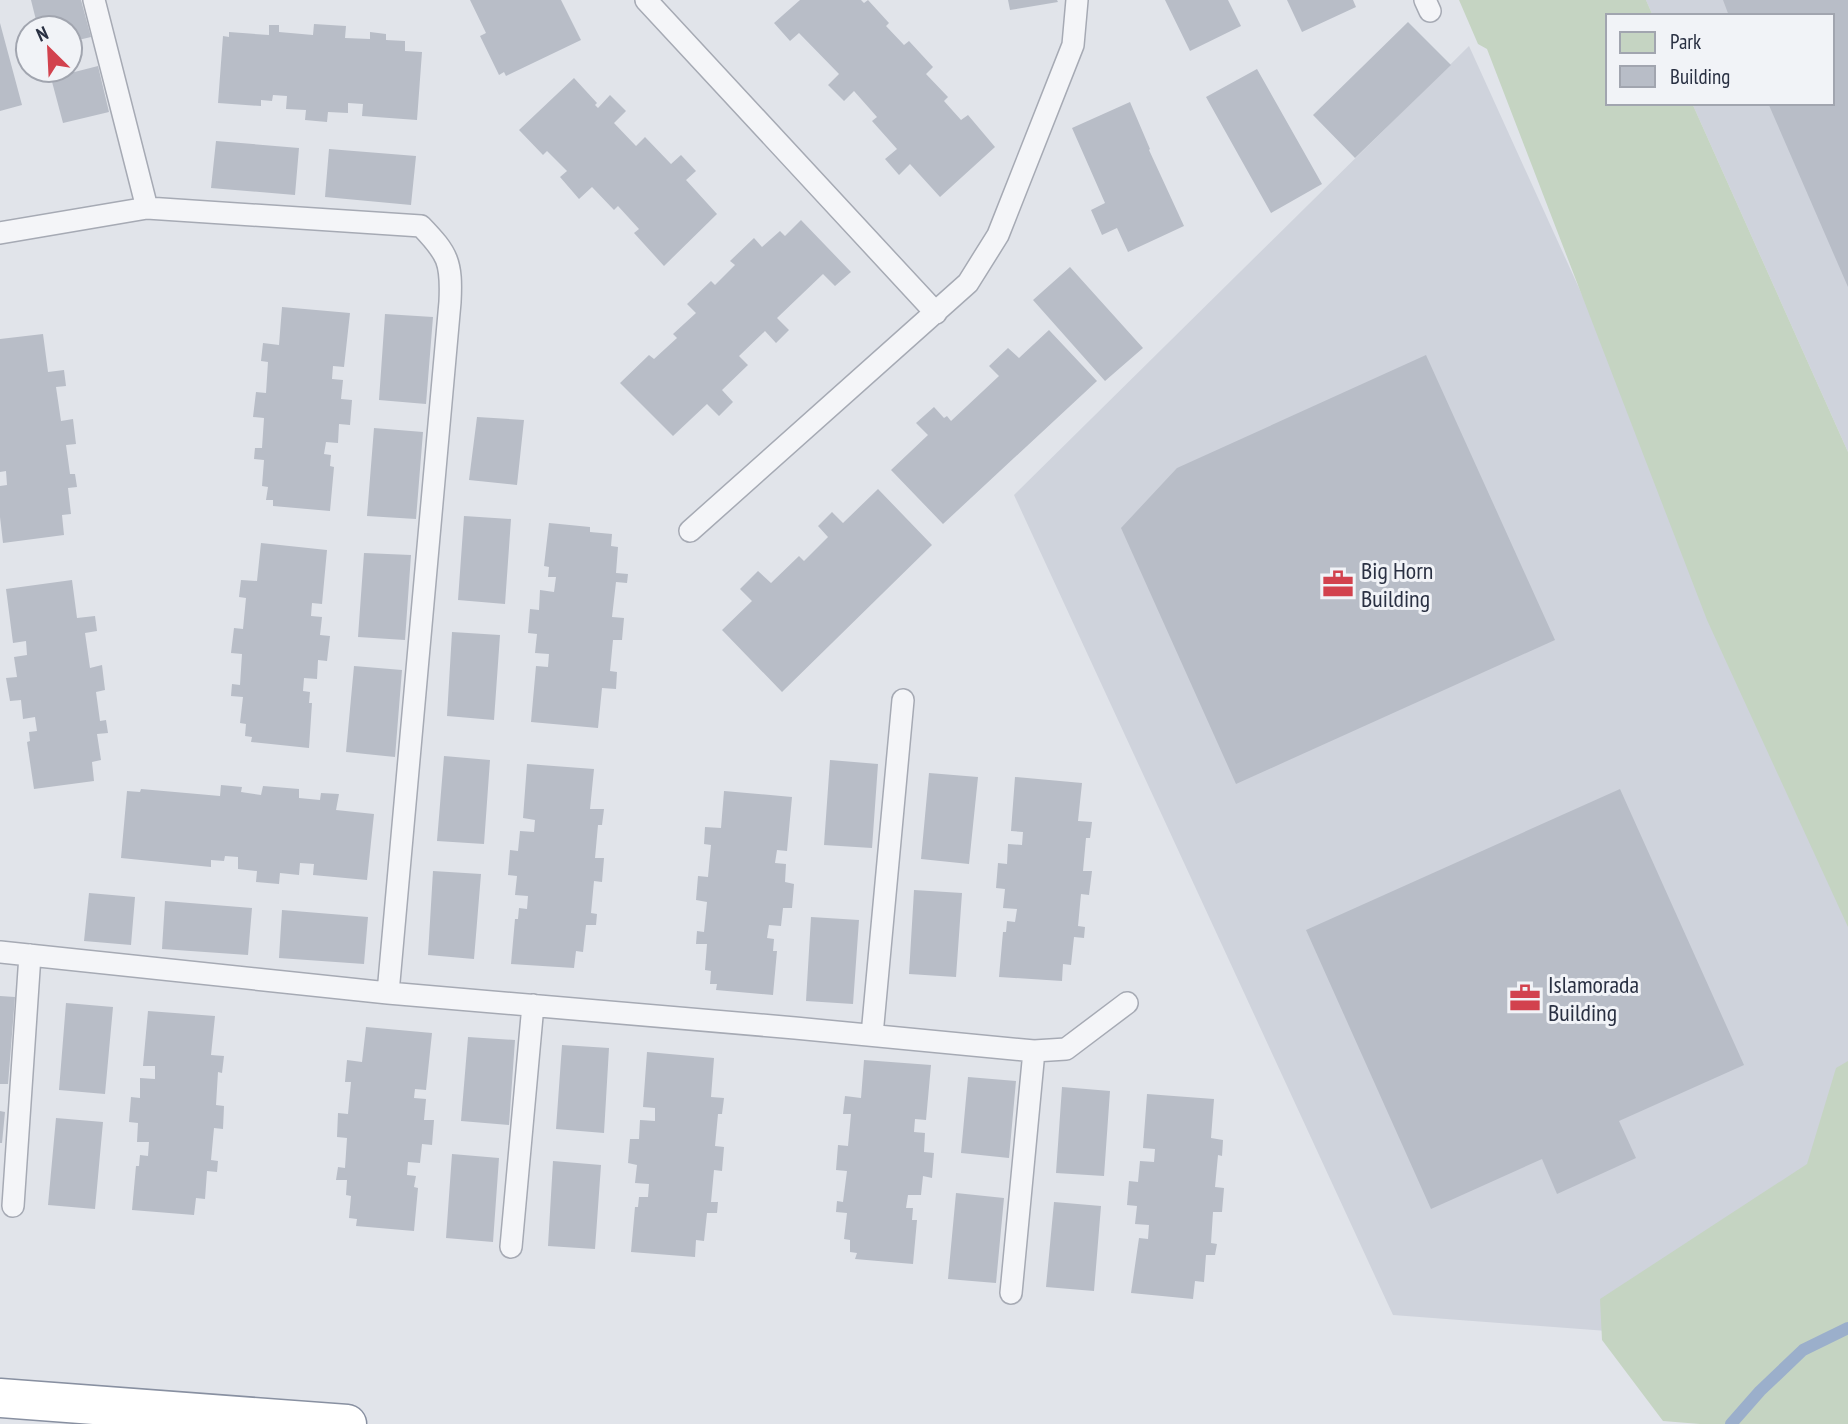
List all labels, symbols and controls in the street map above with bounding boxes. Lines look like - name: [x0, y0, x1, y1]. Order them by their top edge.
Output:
- north arrow: [14, 14, 84, 84]
- legend: [1606, 14, 1834, 105]
- text: N: [33, 20, 52, 47]
- text: Park: [1670, 28, 1701, 55]
- text: Building: [1670, 63, 1730, 90]
- place label: Big Horn Building: [1361, 555, 1433, 614]
- office icon: Big Horn Building: [1321, 567, 1355, 601]
- place label: Islamorada Building: [1548, 969, 1639, 1028]
- office icon: Islamorada Building: [1508, 981, 1542, 1015]

